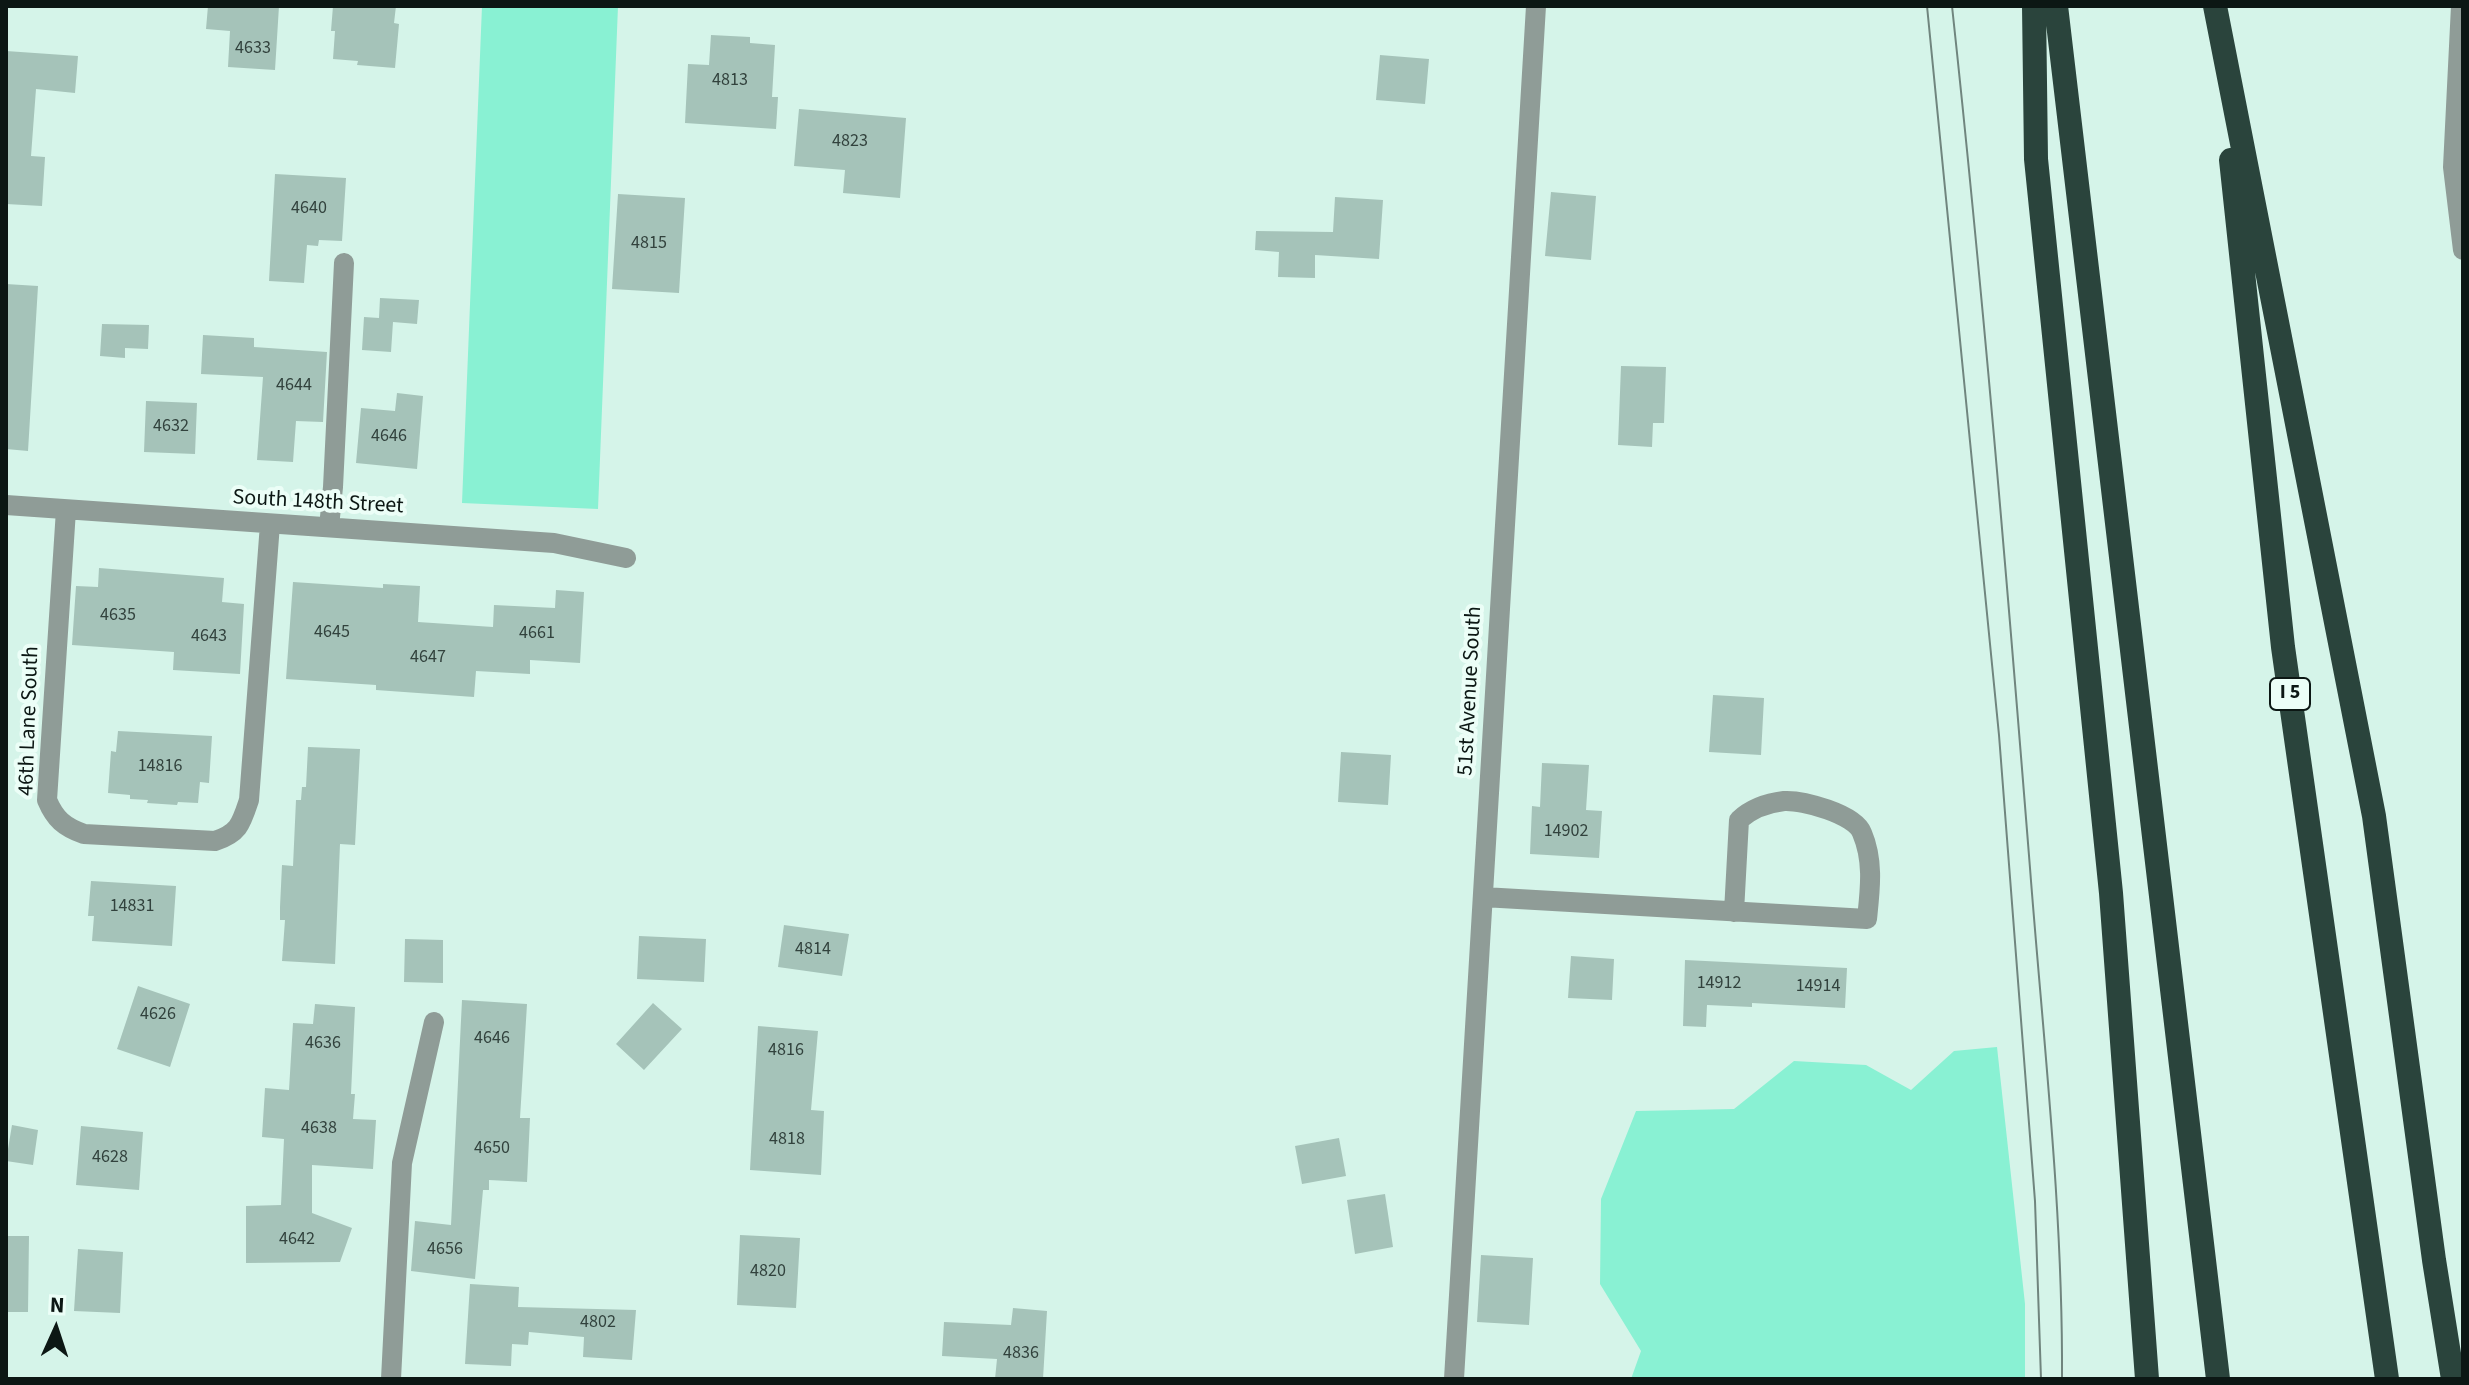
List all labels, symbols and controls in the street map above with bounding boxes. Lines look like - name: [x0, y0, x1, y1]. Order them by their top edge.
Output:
- house number: 4633: [235, 38, 271, 60]
- house number: 4813: [712, 70, 748, 92]
- house number: 4823: [832, 131, 868, 153]
- house number: 4640: [291, 198, 327, 220]
- house number: 4815: [631, 233, 667, 255]
- house number: 4644: [276, 375, 312, 397]
- house number: 4632: [153, 416, 189, 438]
- house number: 4646: [371, 426, 407, 448]
- street label: South 148th Street: [232, 485, 404, 521]
- house number: 4635: [100, 605, 136, 627]
- street label: 51st Avenue South: [1453, 606, 1489, 776]
- house number: 4645: [314, 622, 350, 644]
- house number: 4661: [519, 623, 555, 645]
- house number: 4643: [191, 626, 227, 648]
- street label: 46th Lane South: [14, 646, 46, 796]
- house number: 4647: [410, 647, 446, 669]
- road number: I 5: [2270, 678, 2310, 710]
- house number: 14816: [138, 756, 182, 778]
- house number: 14902: [1544, 821, 1588, 843]
- house number: 14831: [110, 896, 154, 918]
- house number: 4814: [795, 939, 831, 961]
- house number: 14912: [1697, 973, 1741, 995]
- house number: 14914: [1796, 976, 1840, 998]
- house number: 4626: [140, 1004, 176, 1026]
- house number: 4646: [474, 1028, 510, 1050]
- house number: 4636: [305, 1033, 341, 1055]
- house number: 4816: [768, 1040, 804, 1062]
- house number: 4638: [301, 1118, 337, 1140]
- house number: 4818: [769, 1129, 805, 1151]
- house number: 4650: [474, 1138, 510, 1160]
- house number: 4628: [92, 1147, 128, 1169]
- house number: 4642: [279, 1229, 315, 1251]
- house number: 4656: [427, 1239, 463, 1261]
- house number: 4820: [750, 1261, 786, 1283]
- north arrow: [16, 1289, 96, 1369]
- text: N: [49, 1289, 65, 1321]
- house number: 4802: [580, 1312, 616, 1334]
- house number: 4836: [1003, 1343, 1039, 1365]

